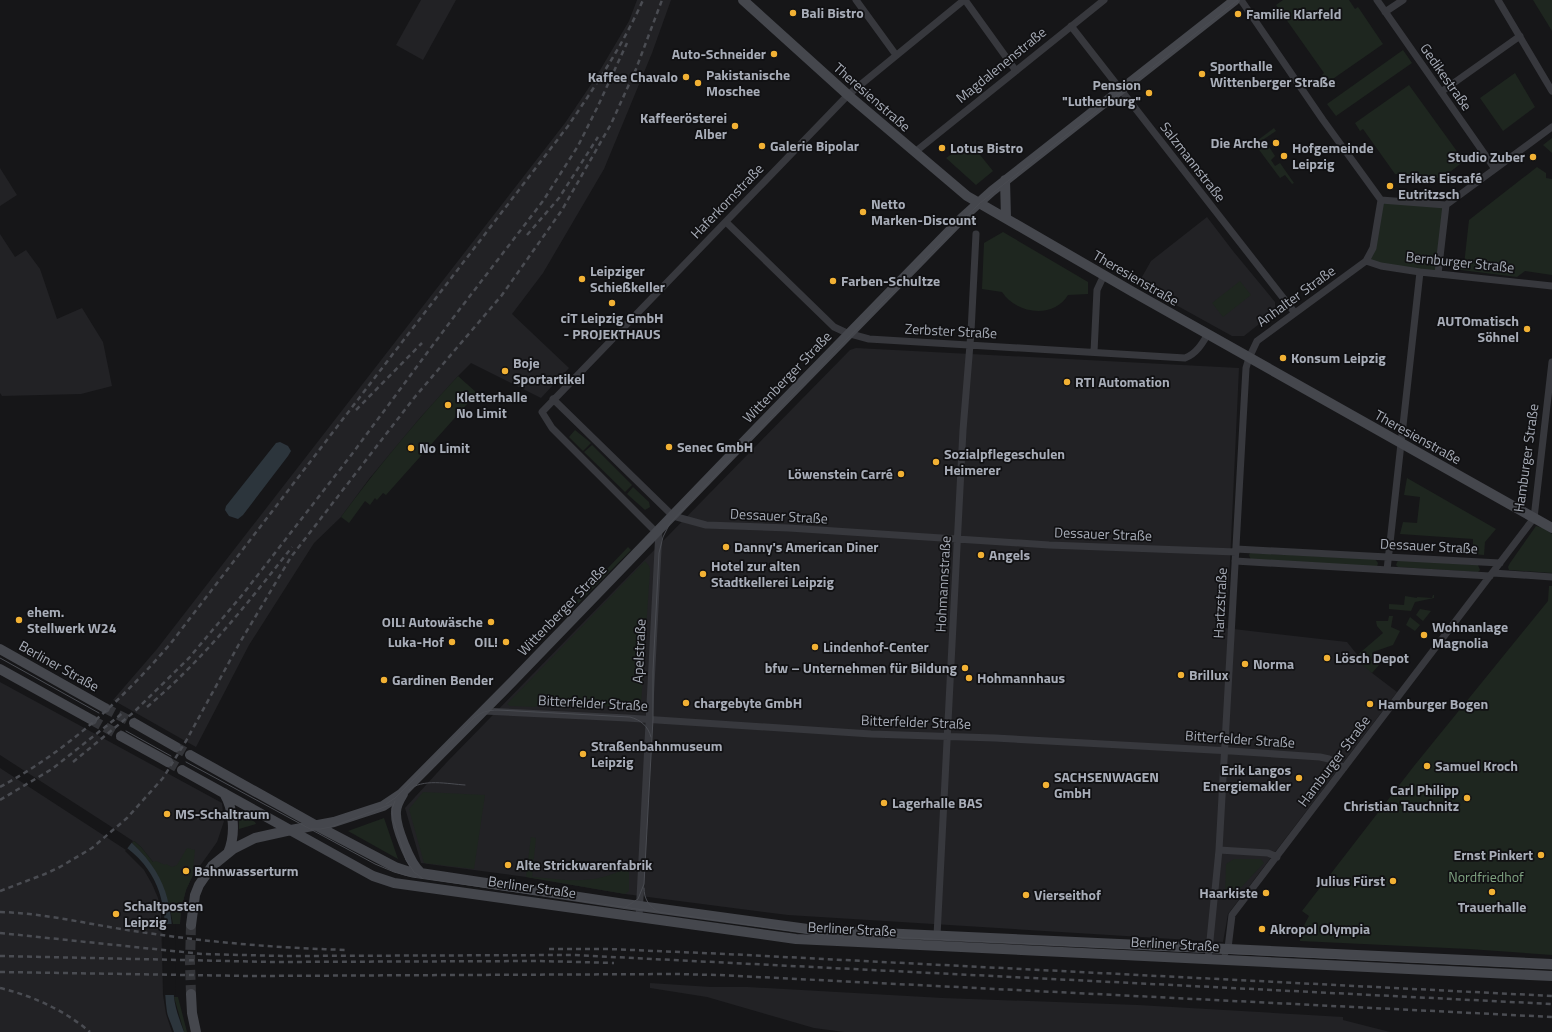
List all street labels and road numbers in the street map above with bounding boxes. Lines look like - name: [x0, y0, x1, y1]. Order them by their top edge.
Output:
- street label: Magdalenenstraße: [951, 21, 1051, 108]
- street label: Gedikestraße: [1415, 39, 1477, 115]
- street label: Theresienstraße: [829, 57, 916, 136]
- street label: Salzmannstraße: [1155, 117, 1231, 206]
- street label: Haferkornstraße: [685, 158, 768, 243]
- street label: Theresienstraße: [1089, 244, 1183, 311]
- street label: Bernburger Straße: [1405, 245, 1515, 278]
- street label: Anhalter Straße: [1252, 260, 1339, 331]
- street label: Zerbster Straße: [904, 318, 998, 343]
- street label: Wittenberger Straße: [737, 326, 836, 427]
- street label: Hamburger Straße: [1508, 402, 1544, 513]
- street label: Theresienstraße: [1371, 404, 1465, 469]
- street label: Dessauer Straße: [730, 502, 828, 529]
- street label: Dessauer Straße: [1054, 521, 1152, 546]
- street label: Dessauer Straße: [1380, 532, 1478, 559]
- street label: Hohmannstraße: [929, 535, 956, 633]
- street label: Wittenberger Straße: [512, 559, 611, 660]
- street label: Hartzstraße: [1207, 567, 1232, 639]
- street label: Apelstraße: [626, 618, 651, 684]
- street label: Berliner Straße: [15, 635, 103, 696]
- street label: Bitterfelder Straße: [538, 689, 648, 716]
- street label: Bitterfelder Straße: [861, 709, 971, 734]
- street label: Hamburger Straße: [1292, 711, 1375, 811]
- street label: Bitterfelder Straße: [1184, 724, 1296, 753]
- street label: Berliner Straße: [487, 870, 577, 903]
- street label: Berliner Straße: [807, 916, 897, 941]
- street label: Berliner Straße: [1130, 931, 1220, 956]

